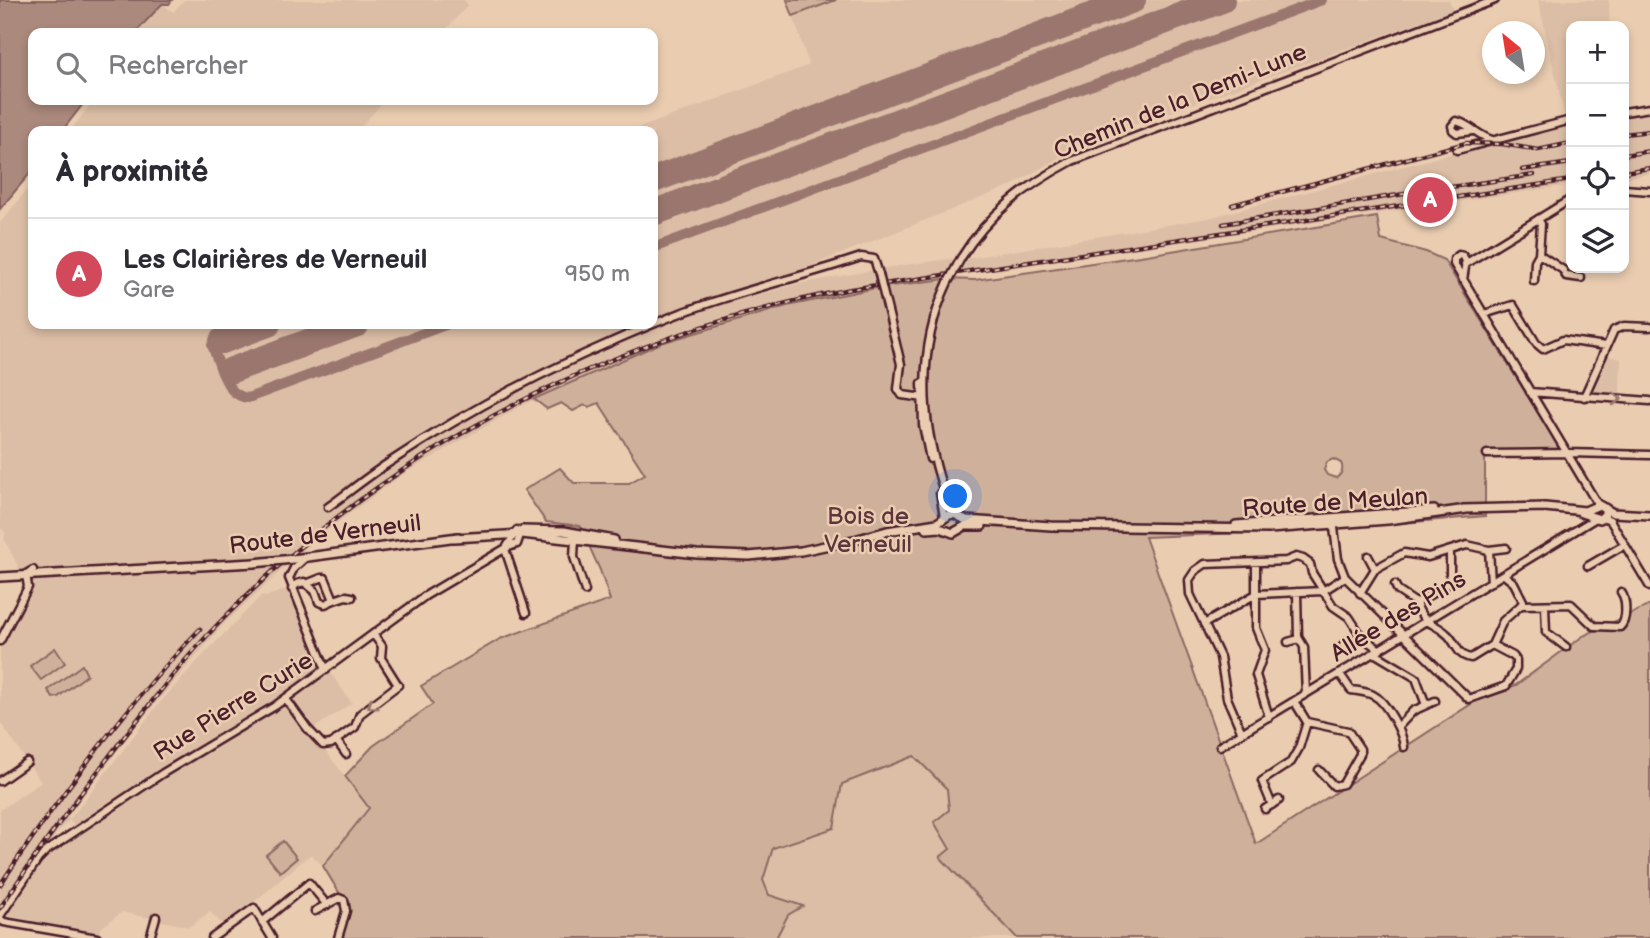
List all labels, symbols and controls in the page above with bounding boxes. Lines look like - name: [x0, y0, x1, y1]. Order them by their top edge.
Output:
- north arrow: [1482, 21, 1545, 84]
- map controls: [1566, 21, 1629, 273]
- button: +: [1566, 21, 1629, 84]
- search box: [28, 28, 658, 105]
- street label: Chemin de la Demi-Lune: [1049, 37, 1311, 166]
- icon: search: [52, 48, 90, 86]
- text: Rechercher: [108, 51, 247, 82]
- button: −: [1566, 84, 1629, 147]
- button: locate: [1566, 147, 1629, 210]
- text: À proximité: [56, 154, 208, 190]
- pin: A: [1407, 174, 1453, 226]
- button: layers: [1566, 210, 1629, 273]
- text: Les Clairières de Verneuil: [123, 245, 427, 276]
- text: A: [72, 260, 86, 288]
- text: 950 m: [565, 260, 630, 288]
- text: Gare: [123, 276, 175, 304]
- one-way arrow: [1612, 391, 1623, 406]
- your location: [938, 479, 972, 513]
- street label: Route de Meulan: [1241, 482, 1429, 523]
- park label: Bois de Verneuil: [824, 502, 912, 559]
- street label: Route de Verneuil: [228, 508, 423, 561]
- street label: Allée des Pins: [1325, 565, 1471, 668]
- street label: Rue Pierre Curie: [148, 646, 318, 767]
- one-way arrow: [367, 697, 380, 709]

